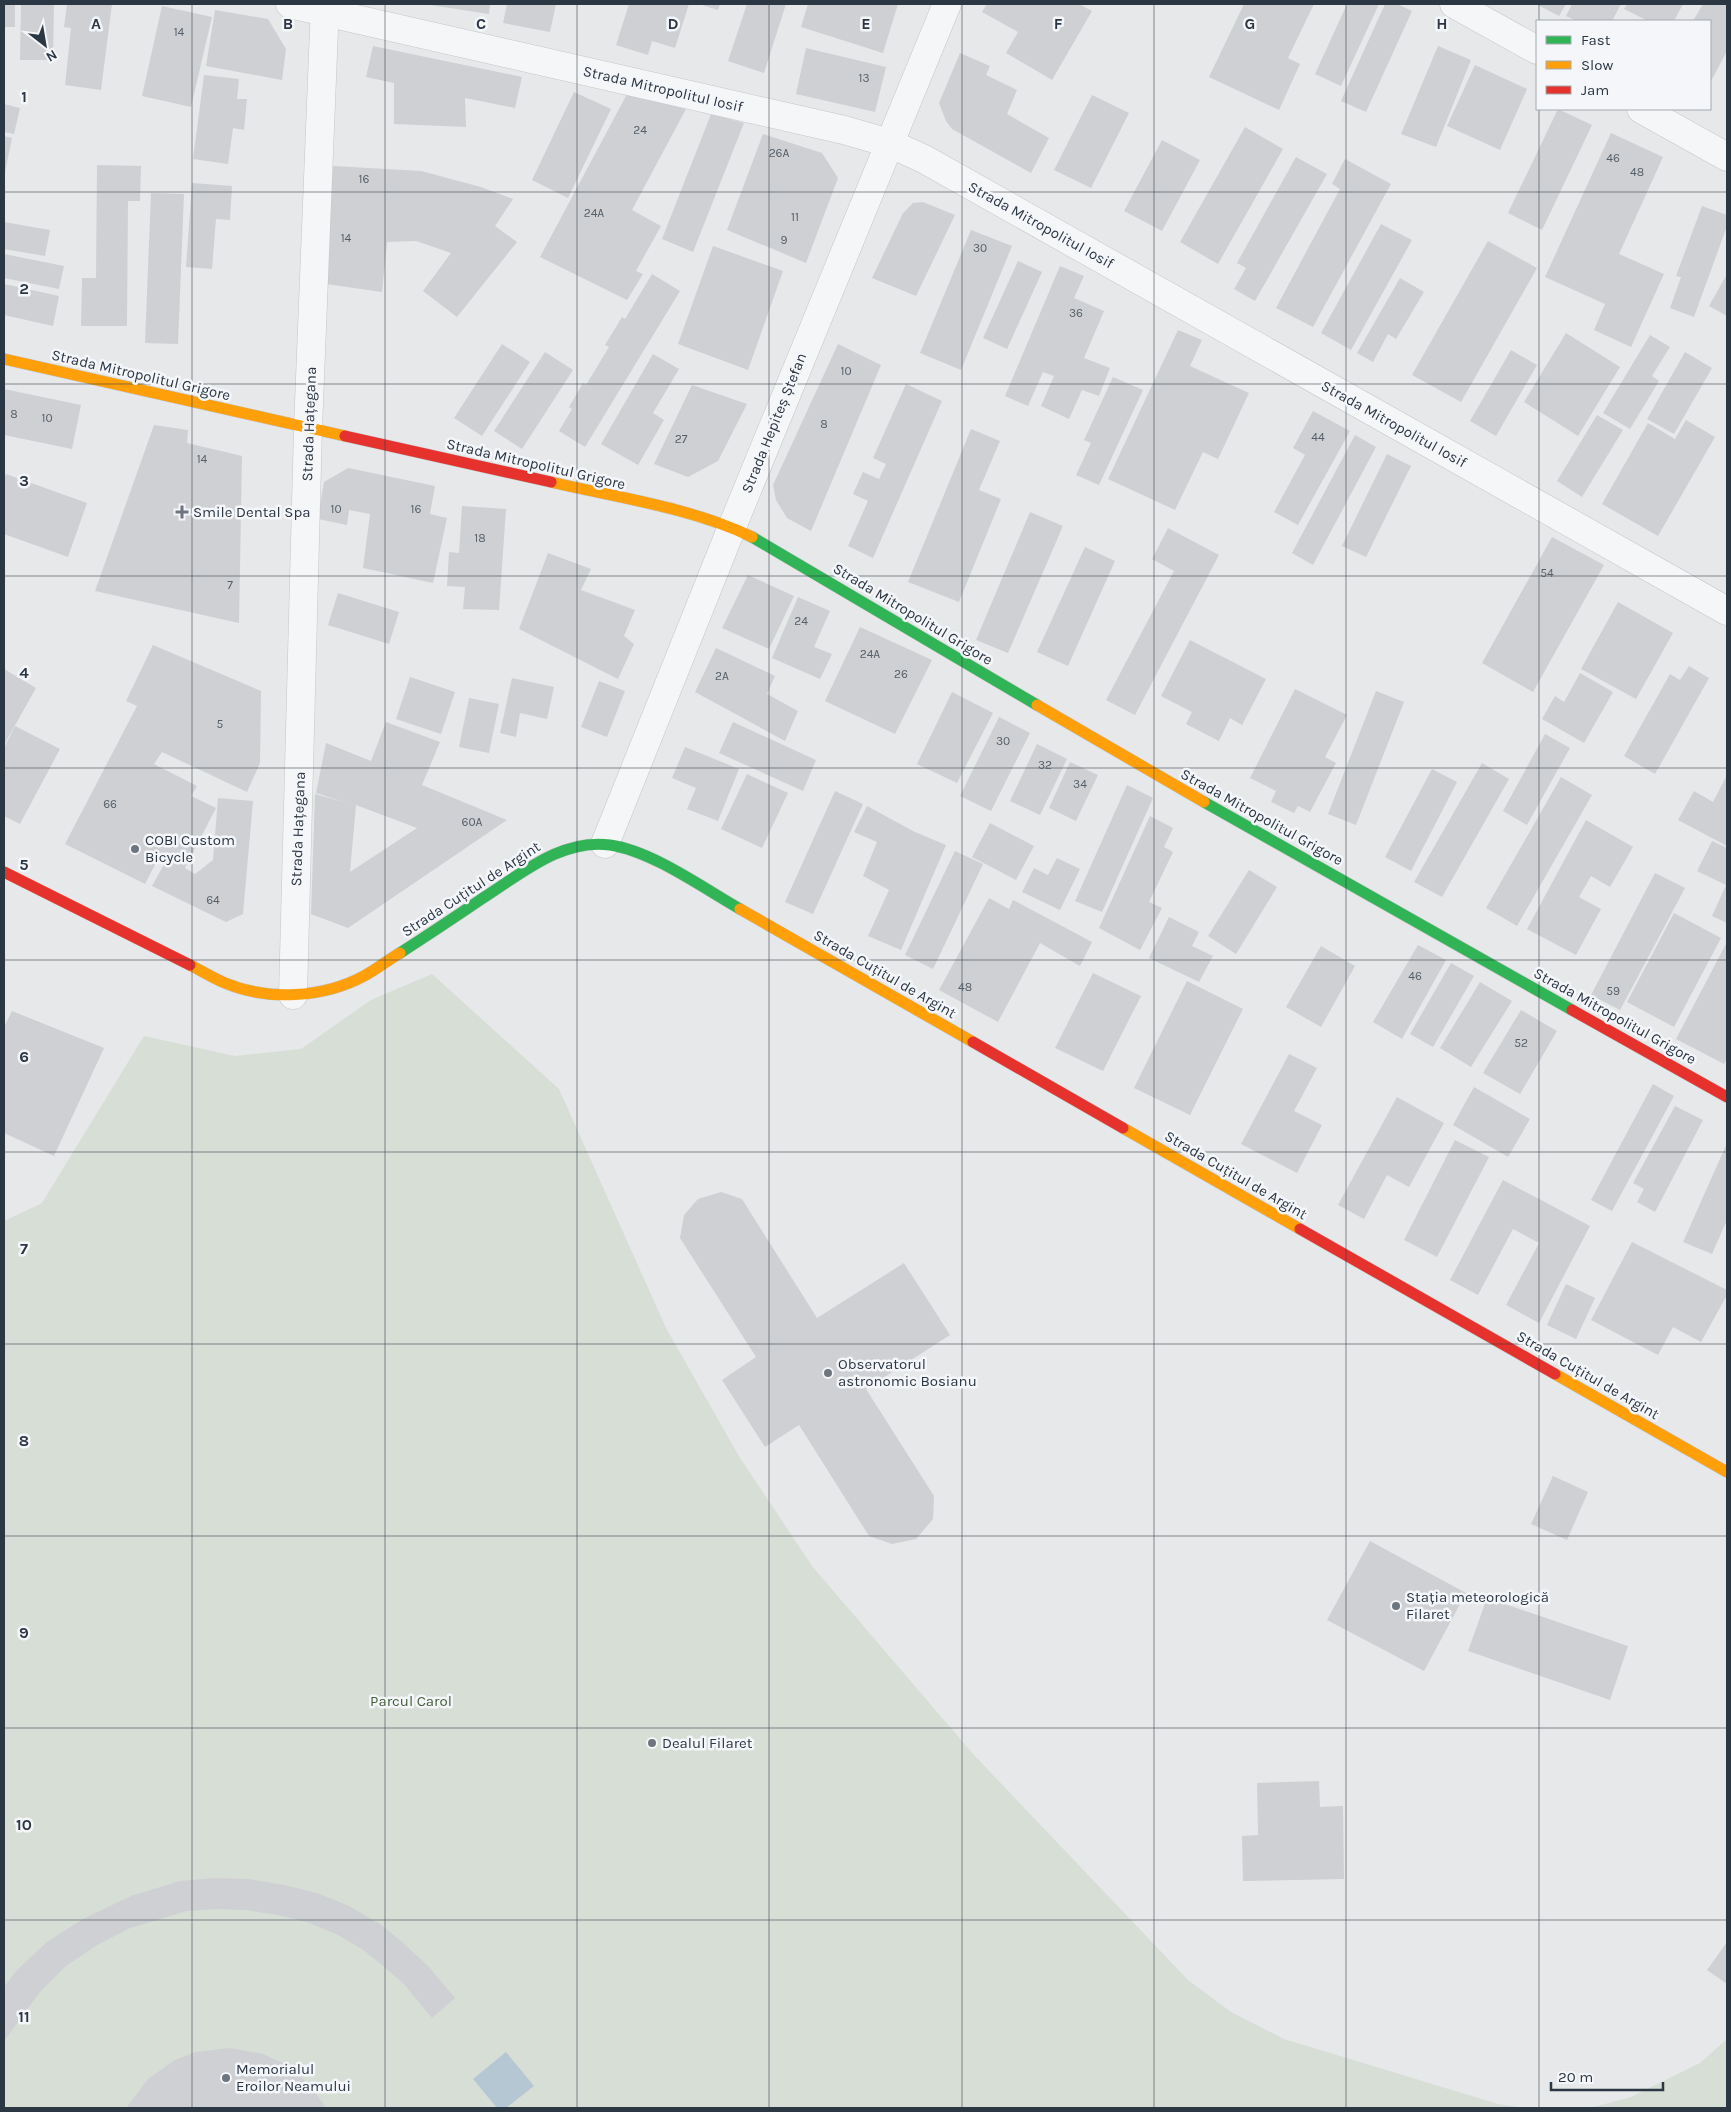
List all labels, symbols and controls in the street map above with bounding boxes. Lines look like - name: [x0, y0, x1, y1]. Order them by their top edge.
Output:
- text: A: [91, 14, 101, 33]
- text: B: [283, 14, 293, 33]
- text: C: [476, 14, 486, 33]
- text: D: [668, 14, 679, 33]
- text: E: [861, 14, 871, 33]
- text: F: [1054, 14, 1063, 33]
- text: G: [1245, 14, 1255, 33]
- text: H: [1436, 14, 1448, 33]
- north arrow: [20, 20, 70, 70]
- legend: [1536, 20, 1711, 110]
- house number: 14: [174, 25, 185, 39]
- text: Fast: [1581, 31, 1611, 49]
- text: N: [43, 46, 60, 66]
- text: Slow: [1581, 56, 1613, 74]
- street label: Strada Mitropolitul Iosif: [581, 62, 746, 116]
- house number: 13: [858, 71, 870, 85]
- text: Jam: [1581, 81, 1609, 99]
- text: 1: [21, 87, 27, 106]
- house number: 24: [633, 123, 647, 137]
- house number: 26A: [769, 146, 789, 160]
- house number: 46: [1606, 151, 1620, 165]
- house number: 48: [1630, 165, 1644, 179]
- house number: 16: [359, 172, 370, 186]
- street label: Strada Mitropolitul Iosif: [965, 177, 1118, 273]
- house number: 24A: [584, 206, 604, 220]
- house number: 11: [791, 210, 799, 224]
- house number: 14: [341, 231, 352, 245]
- house number: 9: [781, 233, 788, 247]
- house number: 30: [973, 241, 987, 255]
- text: 2: [19, 279, 29, 298]
- house number: 36: [1069, 306, 1083, 320]
- street label: Strada Mitropolitul Grigore: [50, 346, 232, 404]
- street label: Strada Hepiteș Ștefan: [738, 350, 810, 496]
- house number: 10: [840, 364, 852, 378]
- street label: Strada Hațegana: [298, 366, 320, 482]
- street label: Strada Mitropolitul Iosif: [1318, 376, 1471, 472]
- house number: 8: [10, 407, 18, 421]
- house number: 10: [41, 411, 53, 425]
- house number: 8: [820, 417, 828, 431]
- house number: 44: [1311, 430, 1325, 444]
- house number: 27: [675, 432, 688, 446]
- street label: Strada Mitropolitul Grigore: [445, 435, 627, 493]
- house number: 14: [197, 452, 208, 466]
- text: 3: [19, 471, 29, 490]
- house number: 10: [330, 502, 342, 516]
- house number: 16: [411, 502, 422, 516]
- place label: Smile Dental Spa: [193, 503, 310, 521]
- marker: Smile Dental Spa: [175, 505, 189, 519]
- house number: 18: [474, 531, 486, 545]
- street label: Strada Mitropolitul Grigore: [830, 559, 996, 669]
- house number: 54: [1540, 566, 1554, 580]
- house number: 7: [227, 578, 233, 592]
- house number: 24: [794, 614, 808, 628]
- house number: 24A: [860, 647, 880, 661]
- text: 4: [19, 663, 29, 682]
- house number: 26: [894, 667, 908, 681]
- house number: 2A: [715, 669, 729, 683]
- house number: 5: [217, 717, 224, 731]
- house number: 30: [996, 734, 1010, 748]
- house number: 32: [1038, 758, 1052, 772]
- street label: Strada Mitropolitul Grigore: [1178, 765, 1346, 869]
- street label: Strada Hațegana: [287, 771, 309, 887]
- house number: 34: [1073, 777, 1087, 791]
- house number: 66: [103, 797, 117, 811]
- house number: 60A: [462, 815, 483, 829]
- place label: COBI Custom Bicycle: [145, 831, 235, 866]
- street label: Strada Cuțitul de Argint: [398, 837, 544, 941]
- marker: COBI Custom Bicycle: [129, 843, 141, 855]
- text: 5: [19, 855, 29, 874]
- house number: 64: [206, 893, 220, 907]
- street label: Strada Cuțitul de Argint: [811, 926, 960, 1022]
- street label: Strada Mitropolitul Grigore: [1531, 964, 1699, 1068]
- house number: 46: [1408, 969, 1422, 983]
- house number: 48: [958, 980, 972, 994]
- house number: 59: [1606, 984, 1620, 998]
- house number: 52: [1514, 1036, 1528, 1050]
- text: 6: [19, 1047, 29, 1066]
- street label: Strada Cuțitul de Argint: [1162, 1127, 1311, 1223]
- text: 7: [20, 1239, 28, 1258]
- street label: Strada Cuțitul de Argint: [1514, 1327, 1663, 1423]
- place label: Observatorul astronomic Bosianu: [838, 1355, 977, 1390]
- marker: Observatorul astronomic Bosianu: [822, 1367, 834, 1379]
- text: 8: [19, 1431, 29, 1450]
- place label: Stația meteorologică Filaret: [1406, 1588, 1549, 1623]
- marker: Stația meteorologică Filaret: [1390, 1600, 1402, 1612]
- text: 9: [19, 1623, 29, 1642]
- park label: Parcul Carol: [370, 1692, 452, 1710]
- place label: Dealul Filaret: [662, 1734, 753, 1752]
- marker: Dealul Filaret: [646, 1737, 658, 1749]
- text: 10: [16, 1815, 32, 1834]
- text: 11: [18, 2007, 30, 2026]
- place label: Memorialul Eroilor Neamului: [236, 2060, 351, 2095]
- scale bar: [1551, 2060, 1664, 2092]
- text: 20 m: [1558, 2068, 1593, 2086]
- marker: Memorialul Eroilor Neamului: [220, 2072, 232, 2084]

